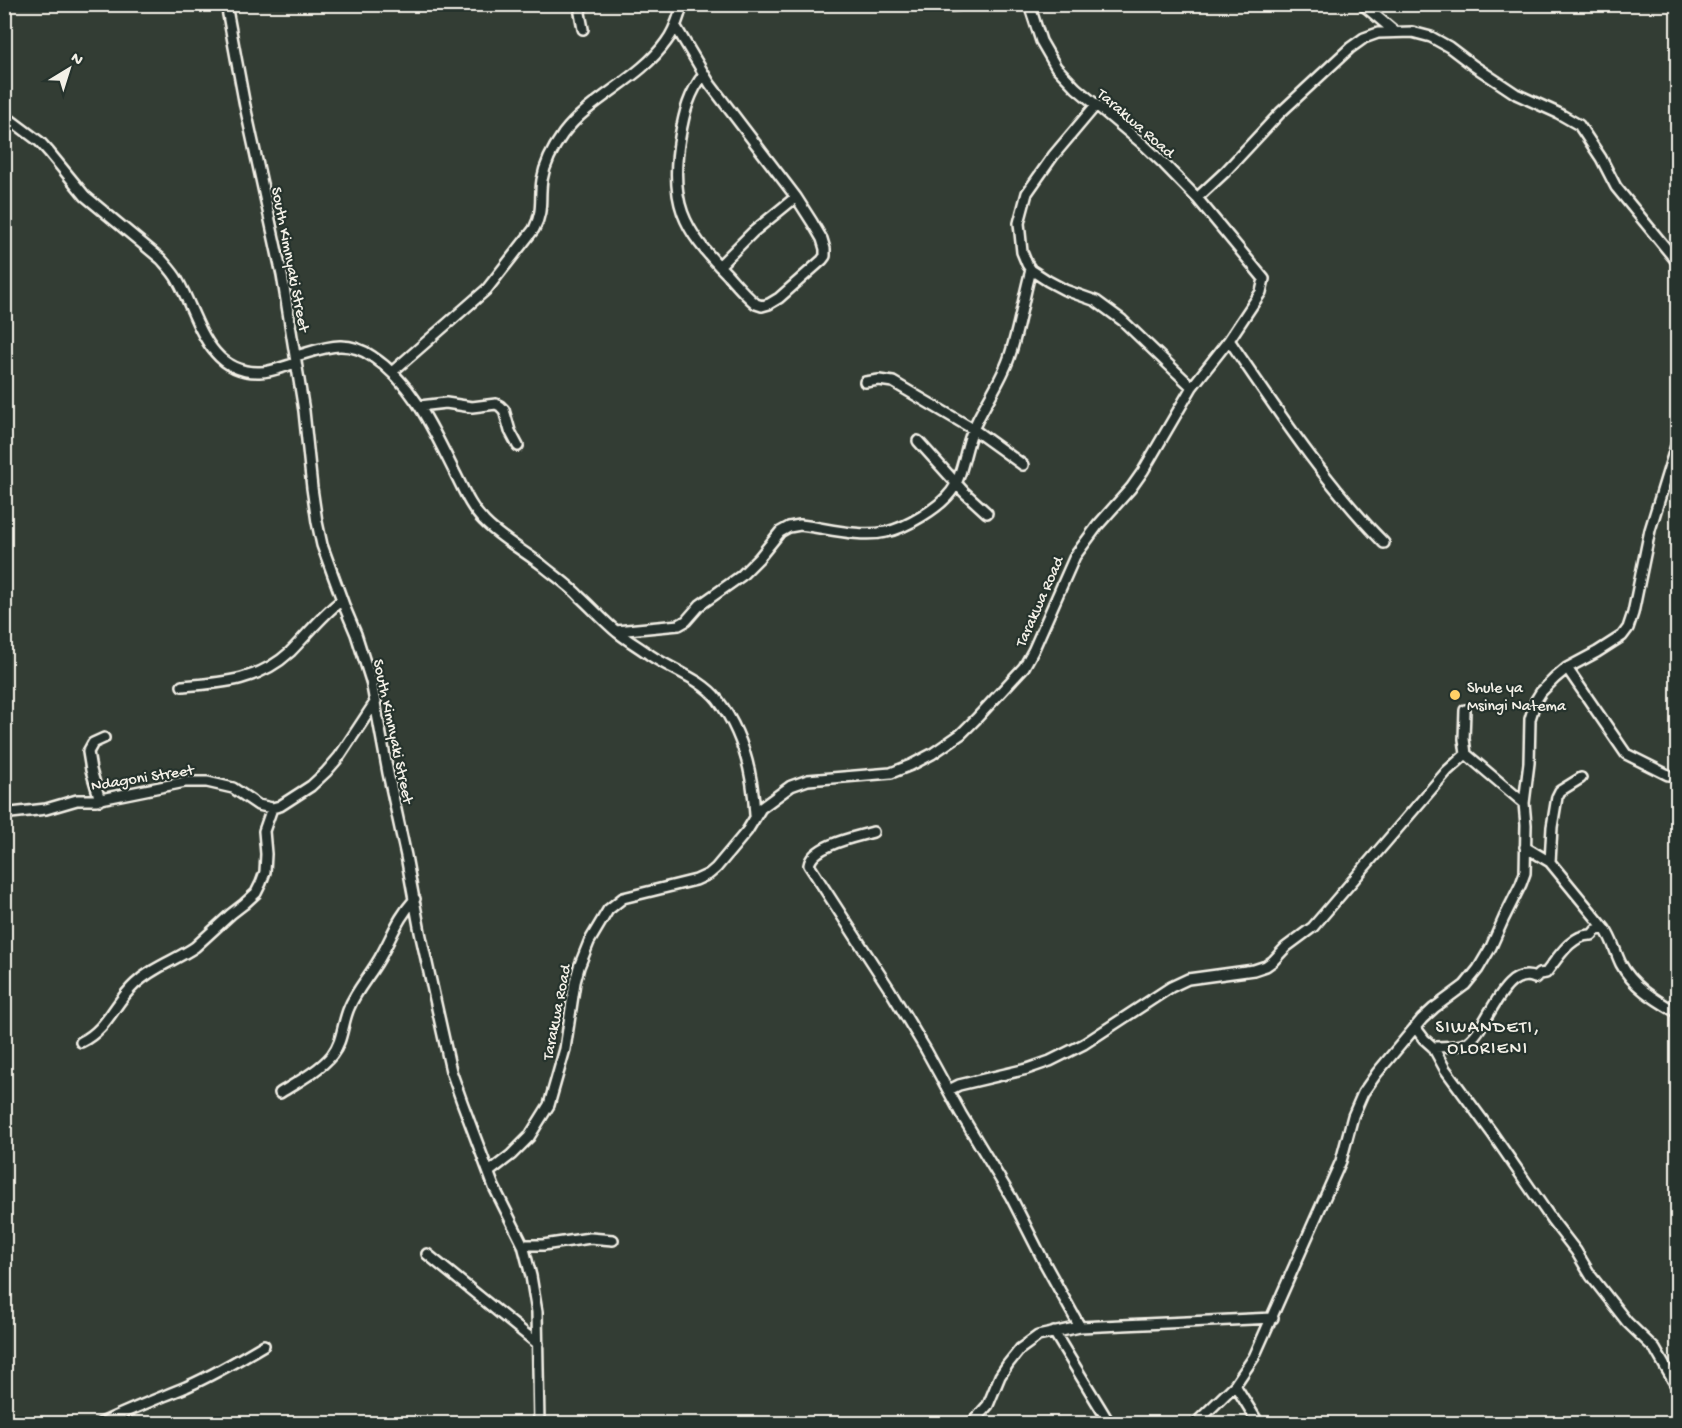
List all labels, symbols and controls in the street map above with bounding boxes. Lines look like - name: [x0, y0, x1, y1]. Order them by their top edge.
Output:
- north arrow: [39, 39, 99, 99]
- text: N: [66, 49, 86, 71]
- street label: Tarakwa Road: [1091, 85, 1179, 165]
- street label: South Kimnyaki Street: [265, 186, 312, 335]
- street label: Tarakwa Road: [1012, 553, 1070, 651]
- street label: South Kimnyaki Street: [367, 658, 416, 807]
- place label: Shule ya Msingi Natema: [1467, 680, 1567, 717]
- marker: Shule ya Msingi Natema: [1448, 688, 1462, 702]
- street label: Ndagoni Street: [90, 762, 197, 797]
- street label: Tarakwa Road: [540, 962, 577, 1063]
- district label: SIWANDETI, OLORIENI: [1435, 1018, 1541, 1060]

